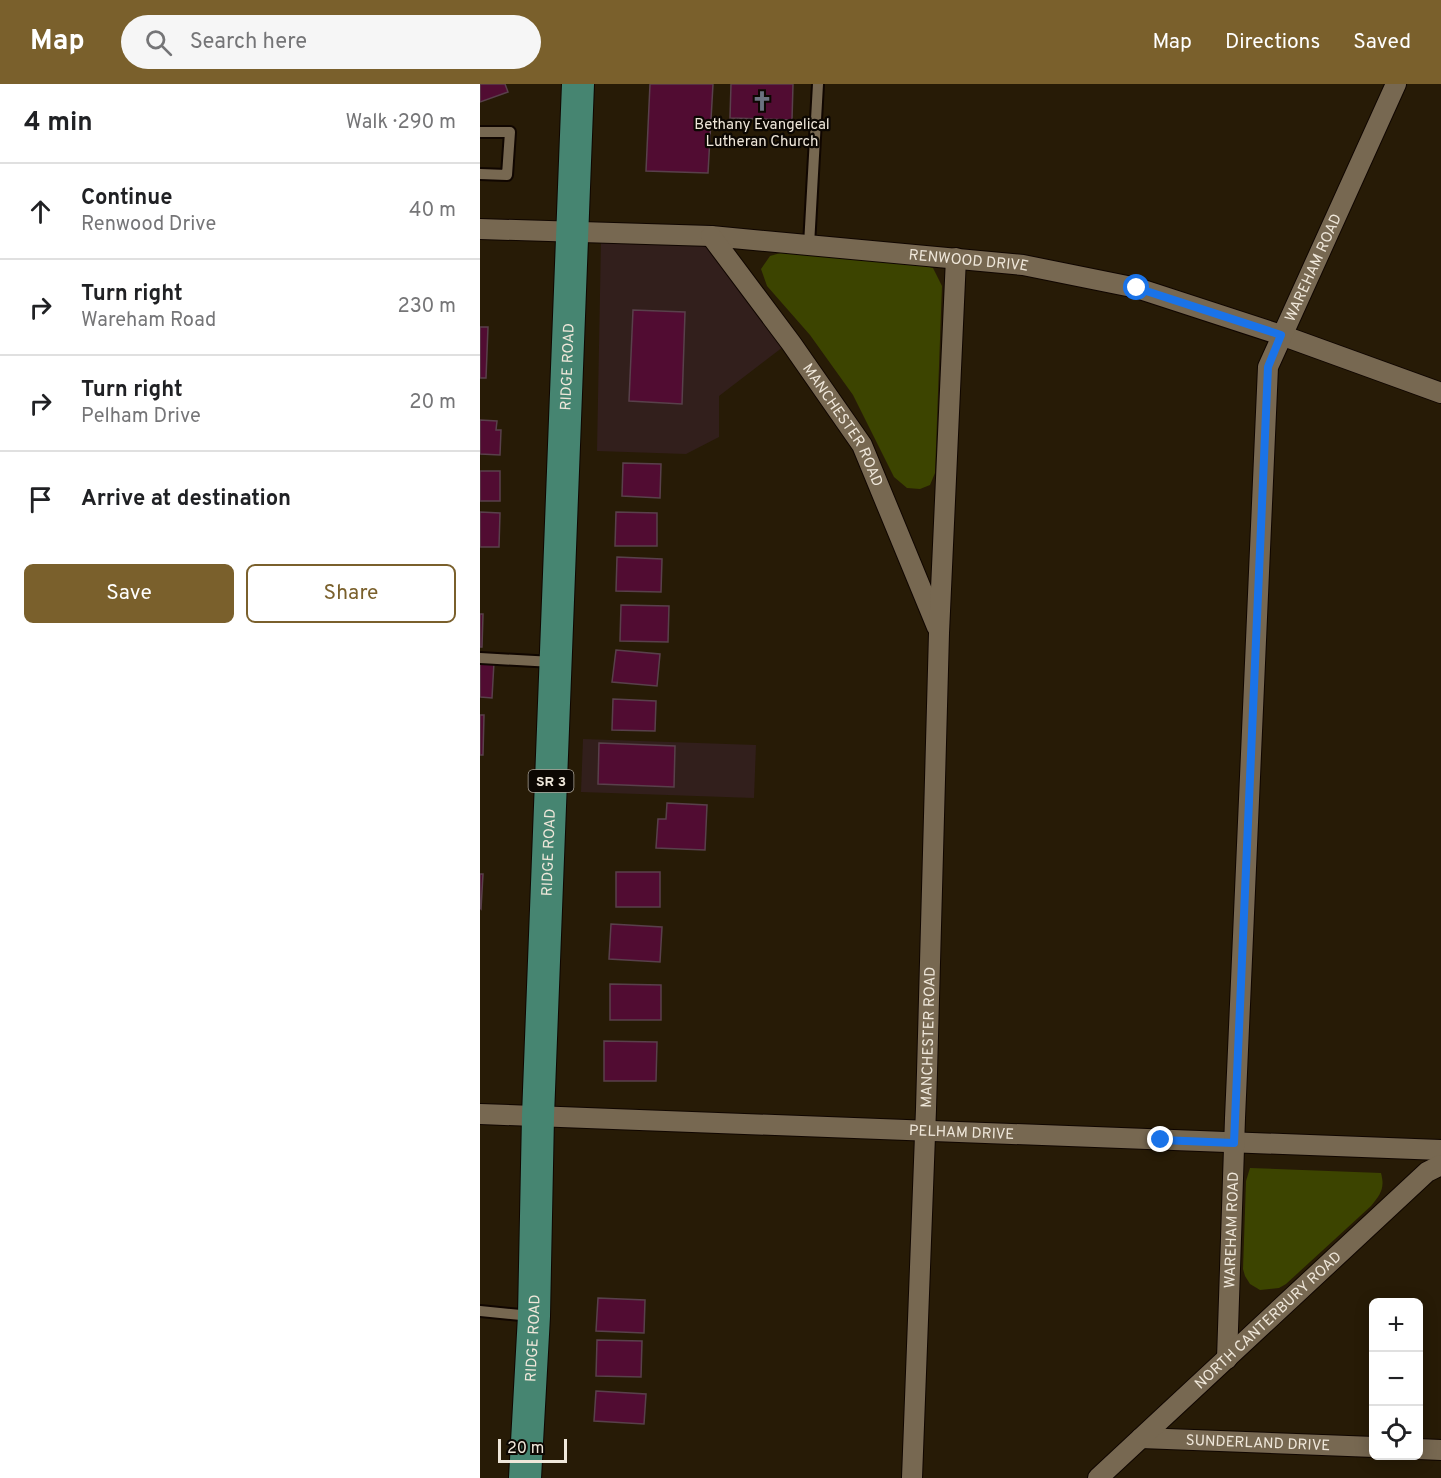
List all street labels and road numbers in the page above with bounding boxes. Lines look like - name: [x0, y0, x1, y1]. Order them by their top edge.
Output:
- street label: WAREHAM ROAD: [1282, 211, 1347, 325]
- street label: RENWOOD DRIVE: [908, 246, 1030, 277]
- street label: RIDGE ROAD: [557, 323, 580, 411]
- street label: MANCHESTER ROAD: [797, 360, 886, 490]
- road number: SR 3: [528, 770, 574, 792]
- street label: RIDGE ROAD: [539, 808, 561, 897]
- street label: MANCHESTER ROAD: [918, 966, 941, 1108]
- street label: PELHAM DRIVE: [909, 1122, 1015, 1145]
- street label: WAREHAM ROAD: [1221, 1171, 1244, 1289]
- street label: NORTH CANTERBURY ROAD: [1191, 1248, 1346, 1394]
- street label: RIDGE ROAD: [522, 1294, 545, 1383]
- street label: SUNDERLAND DRIVE: [1185, 1432, 1331, 1456]

